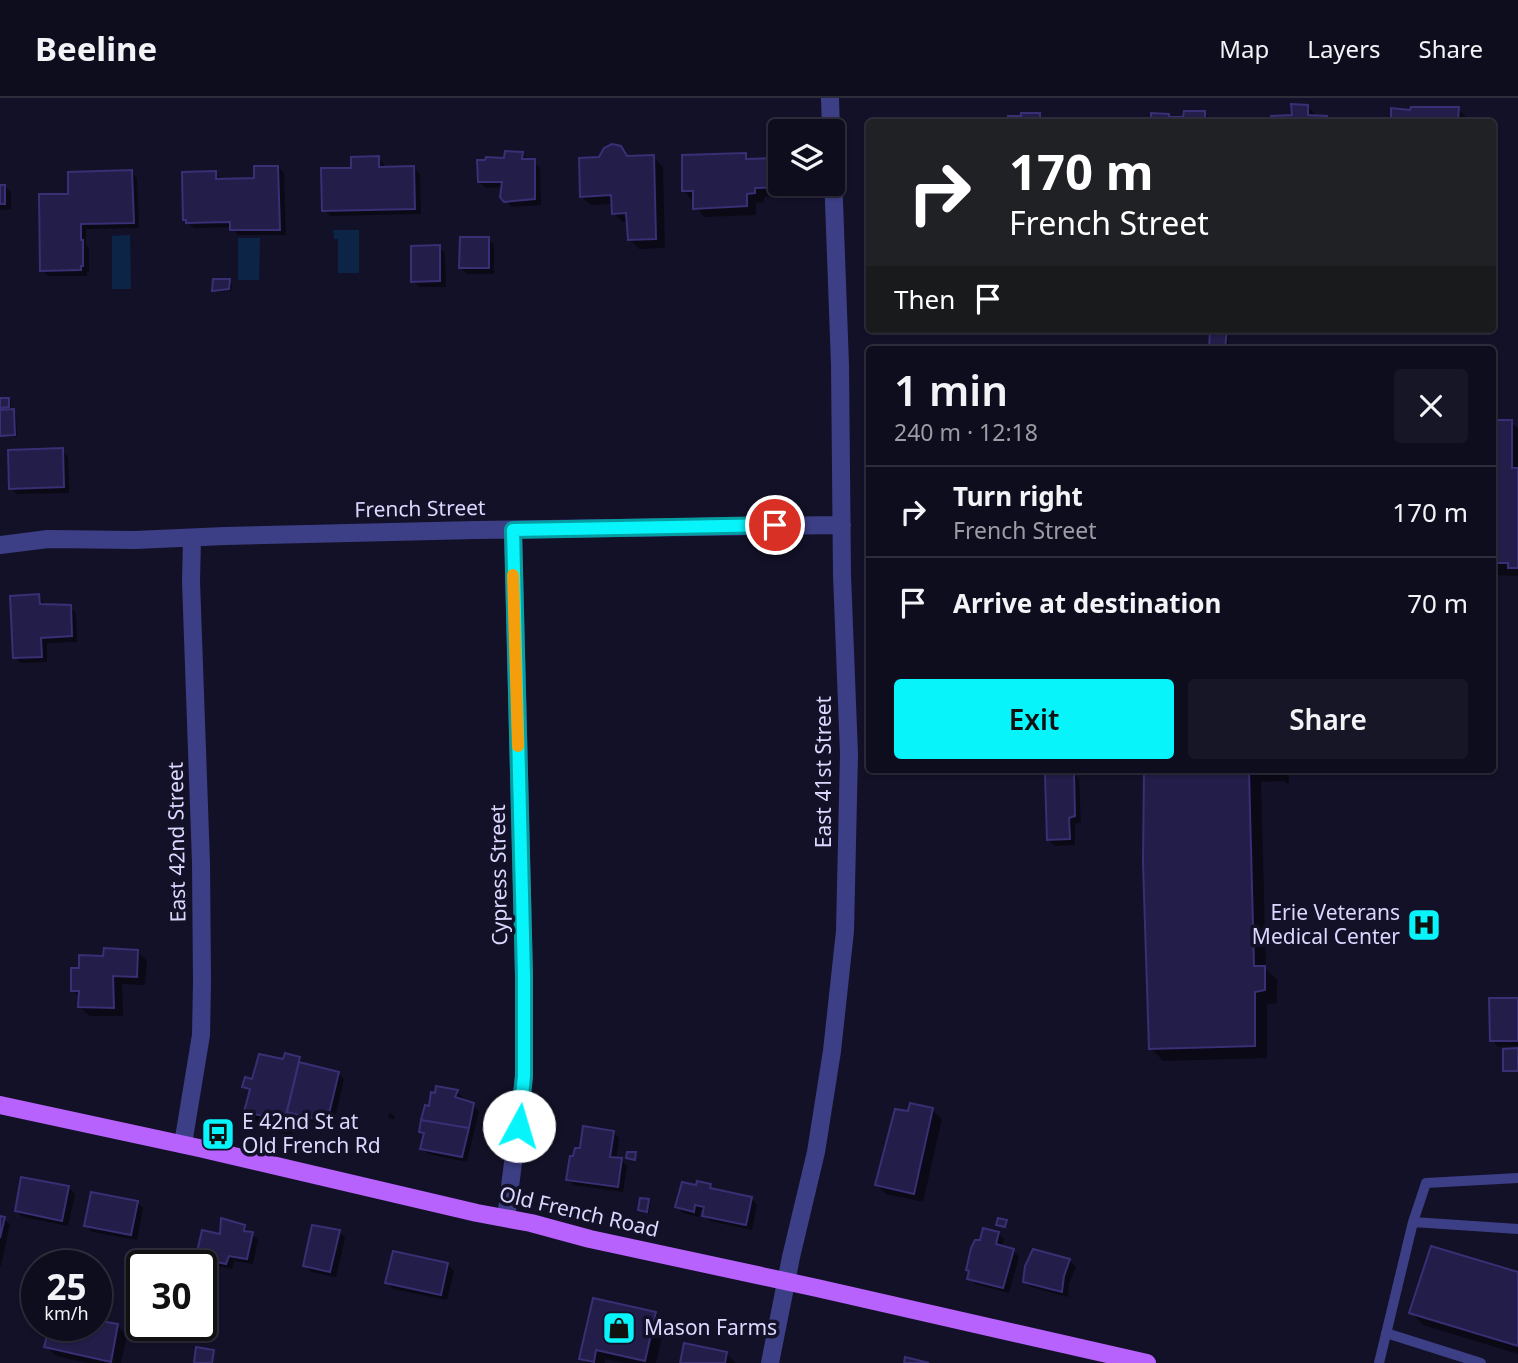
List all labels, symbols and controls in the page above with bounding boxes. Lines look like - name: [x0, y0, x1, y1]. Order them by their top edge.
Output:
- text: Beeline: [35, 26, 157, 71]
- text: Map: [1219, 32, 1269, 65]
- text: Layers: [1307, 32, 1381, 65]
- text: Share: [1419, 32, 1483, 65]
- map controls: [768, 119, 845, 196]
- button: layers: [768, 119, 845, 196]
- text: 170 m: [1009, 138, 1154, 204]
- icon: right: [894, 147, 985, 238]
- text: French Street: [1009, 201, 1209, 244]
- icon: arrive: [969, 280, 1007, 318]
- text: Then: [894, 281, 955, 317]
- text: 1 min: [894, 361, 1008, 418]
- button: close: [1394, 369, 1468, 443]
- text: 240 m · 12:18: [894, 416, 1038, 448]
- text: Turn right: [953, 478, 1083, 514]
- street label: French Street: [354, 493, 486, 523]
- icon: right: [894, 493, 932, 531]
- text: 170 m: [1392, 494, 1468, 530]
- pin: [745, 495, 805, 555]
- icon: arrive: [756, 506, 794, 544]
- text: French Street: [953, 514, 1097, 546]
- icon: arrive: [894, 584, 932, 622]
- text: Arrive at destination: [953, 585, 1222, 621]
- text: 70 m: [1407, 585, 1468, 621]
- button: Exit: [894, 679, 1174, 759]
- button: Share: [1188, 679, 1468, 759]
- street label: East 41st Street: [809, 695, 837, 848]
- street label: East 42nd Street: [161, 761, 191, 923]
- street label: Cypress Street: [483, 804, 513, 946]
- place label: Erie Veterans Medical Center: [1252, 898, 1400, 950]
- hospital icon: Erie Veterans Medical Center: [1405, 906, 1443, 944]
- position arrow: [482, 1089, 556, 1163]
- place label: E 42nd St at Old French Rd: [242, 1107, 381, 1159]
- bus stop icon: E 42nd St at Old French Rd: [199, 1115, 237, 1153]
- street label: Old French Road: [497, 1179, 662, 1243]
- speed limit sign: 30: [126, 1250, 217, 1341]
- text: 25: [46, 1263, 87, 1310]
- text: km/h: [44, 1301, 89, 1325]
- shop icon: Mason Farms: [600, 1309, 638, 1347]
- place label: Mason Farms: [644, 1313, 777, 1341]

